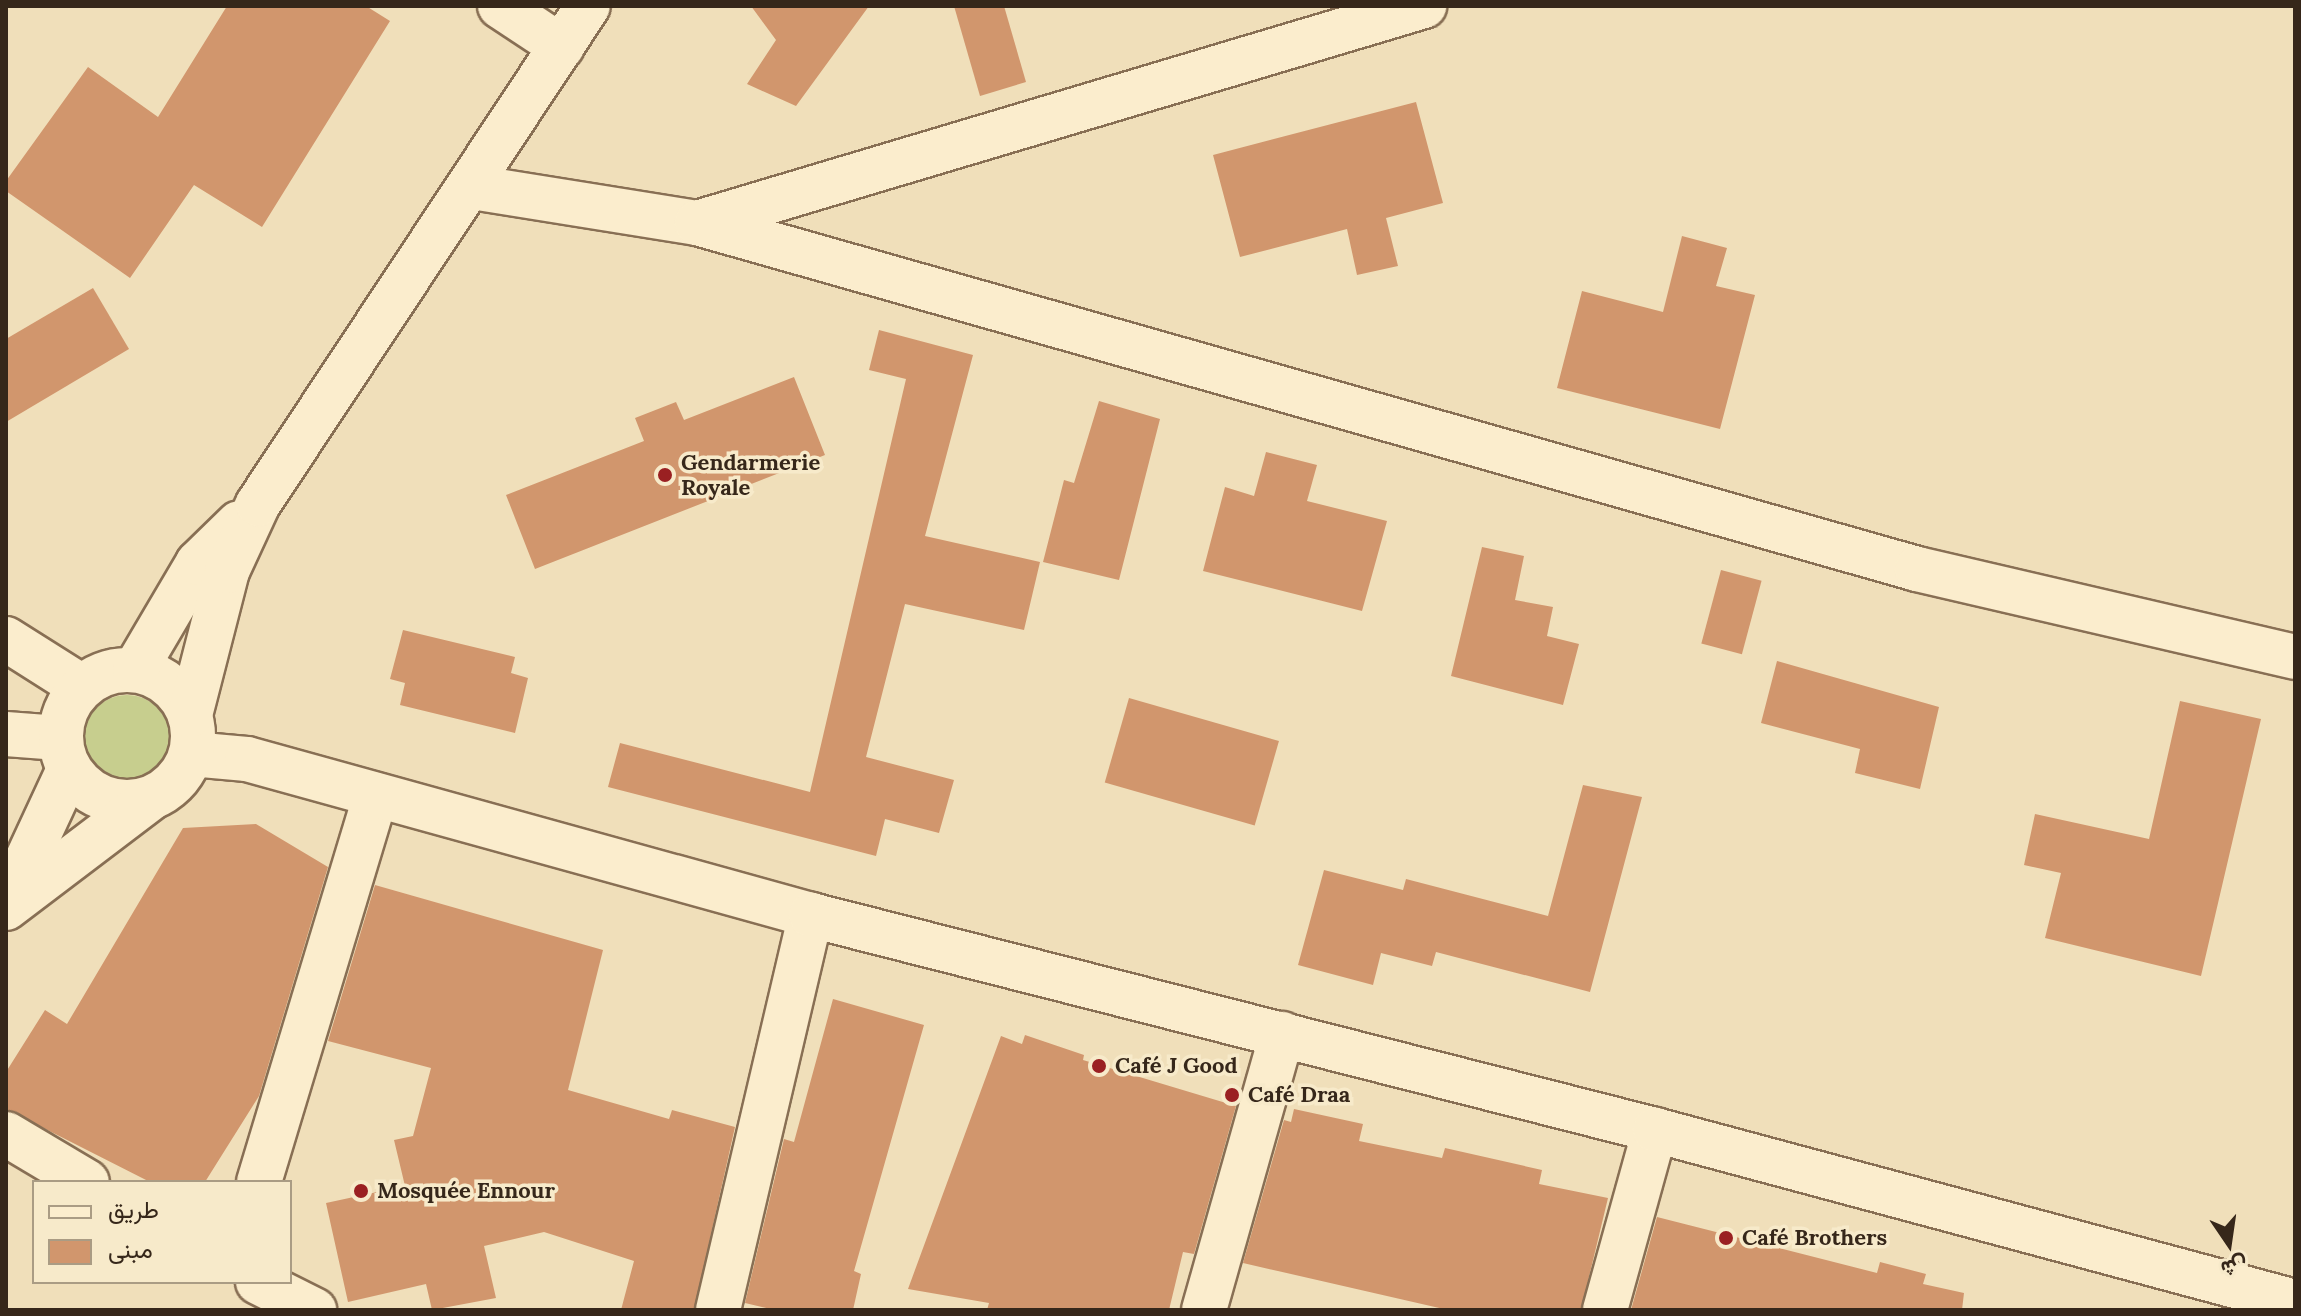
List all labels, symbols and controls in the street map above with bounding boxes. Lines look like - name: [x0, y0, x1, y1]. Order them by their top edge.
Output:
- place label: Gendarmerie Royale: [681, 449, 820, 500]
- marker: Gendarmerie Royale: [656, 466, 674, 484]
- place label: Café J Good: [1115, 1053, 1238, 1079]
- marker: Café J Good: [1090, 1057, 1108, 1075]
- place label: Café Draa: [1248, 1082, 1350, 1108]
- marker: Café Draa: [1223, 1086, 1241, 1104]
- place label: Mosquée Ennour: [377, 1178, 555, 1204]
- legend: [32, 1180, 292, 1284]
- marker: Mosquée Ennour: [352, 1182, 370, 1200]
- text: طريق: [108, 1194, 159, 1225]
- north arrow: [2189, 1204, 2269, 1284]
- place label: Café Brothers: [1742, 1225, 1887, 1251]
- marker: Café Brothers: [1717, 1229, 1735, 1247]
- text: مبنى: [108, 1234, 153, 1265]
- text: ش: [2218, 1251, 2250, 1284]

